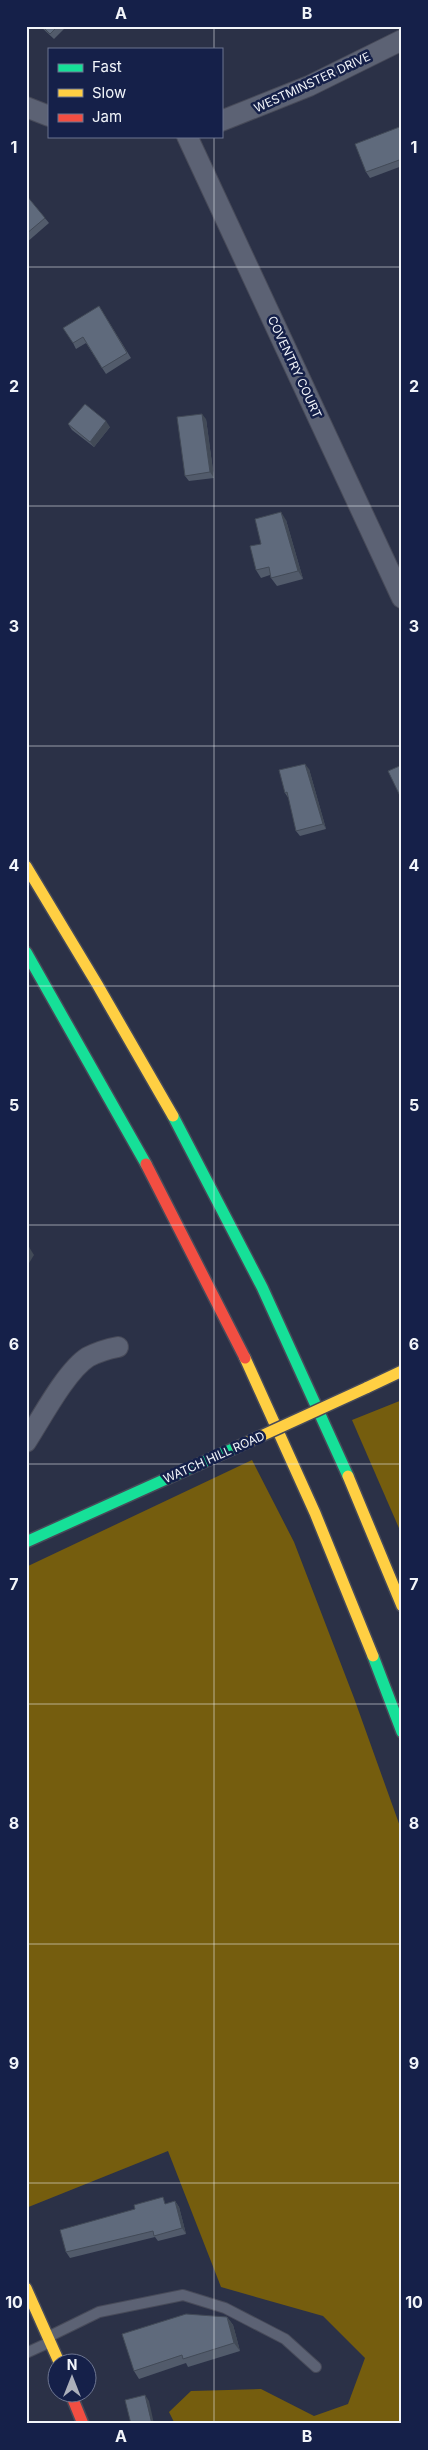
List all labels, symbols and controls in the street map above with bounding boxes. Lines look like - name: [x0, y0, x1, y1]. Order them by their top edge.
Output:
- text: A: [115, 3, 127, 23]
- text: B: [302, 3, 312, 23]
- legend: [48, 48, 222, 138]
- street label: WESTMINSTER DRIVE: [252, 48, 372, 116]
- text: Fast: [92, 57, 122, 76]
- text: Slow: [92, 83, 126, 102]
- text: Jam: [92, 107, 122, 126]
- text: 1: [11, 137, 17, 157]
- text: 1: [411, 137, 417, 157]
- street label: COVENTRY COURT: [265, 313, 325, 421]
- text: 2: [9, 376, 19, 396]
- text: 2: [409, 376, 419, 396]
- text: 3: [9, 616, 19, 636]
- text: 3: [409, 616, 419, 636]
- text: 4: [9, 855, 20, 875]
- text: 4: [409, 855, 420, 875]
- text: 5: [9, 1095, 19, 1115]
- text: 5: [409, 1095, 419, 1115]
- text: 6: [9, 1334, 19, 1354]
- text: 6: [409, 1334, 419, 1354]
- street label: WATCH HILL ROAD: [161, 1428, 267, 1486]
- text: 7: [9, 1574, 19, 1594]
- text: 7: [409, 1574, 419, 1594]
- text: 8: [9, 1813, 19, 1833]
- text: 8: [409, 1813, 419, 1833]
- text: 9: [9, 2053, 19, 2073]
- text: 9: [409, 2053, 419, 2073]
- text: 10: [5, 2292, 23, 2312]
- text: 10: [405, 2292, 423, 2312]
- north arrow: [48, 2352, 98, 2402]
- text: N: [67, 2356, 77, 2373]
- text: A: [115, 2426, 127, 2446]
- text: B: [302, 2426, 312, 2446]

